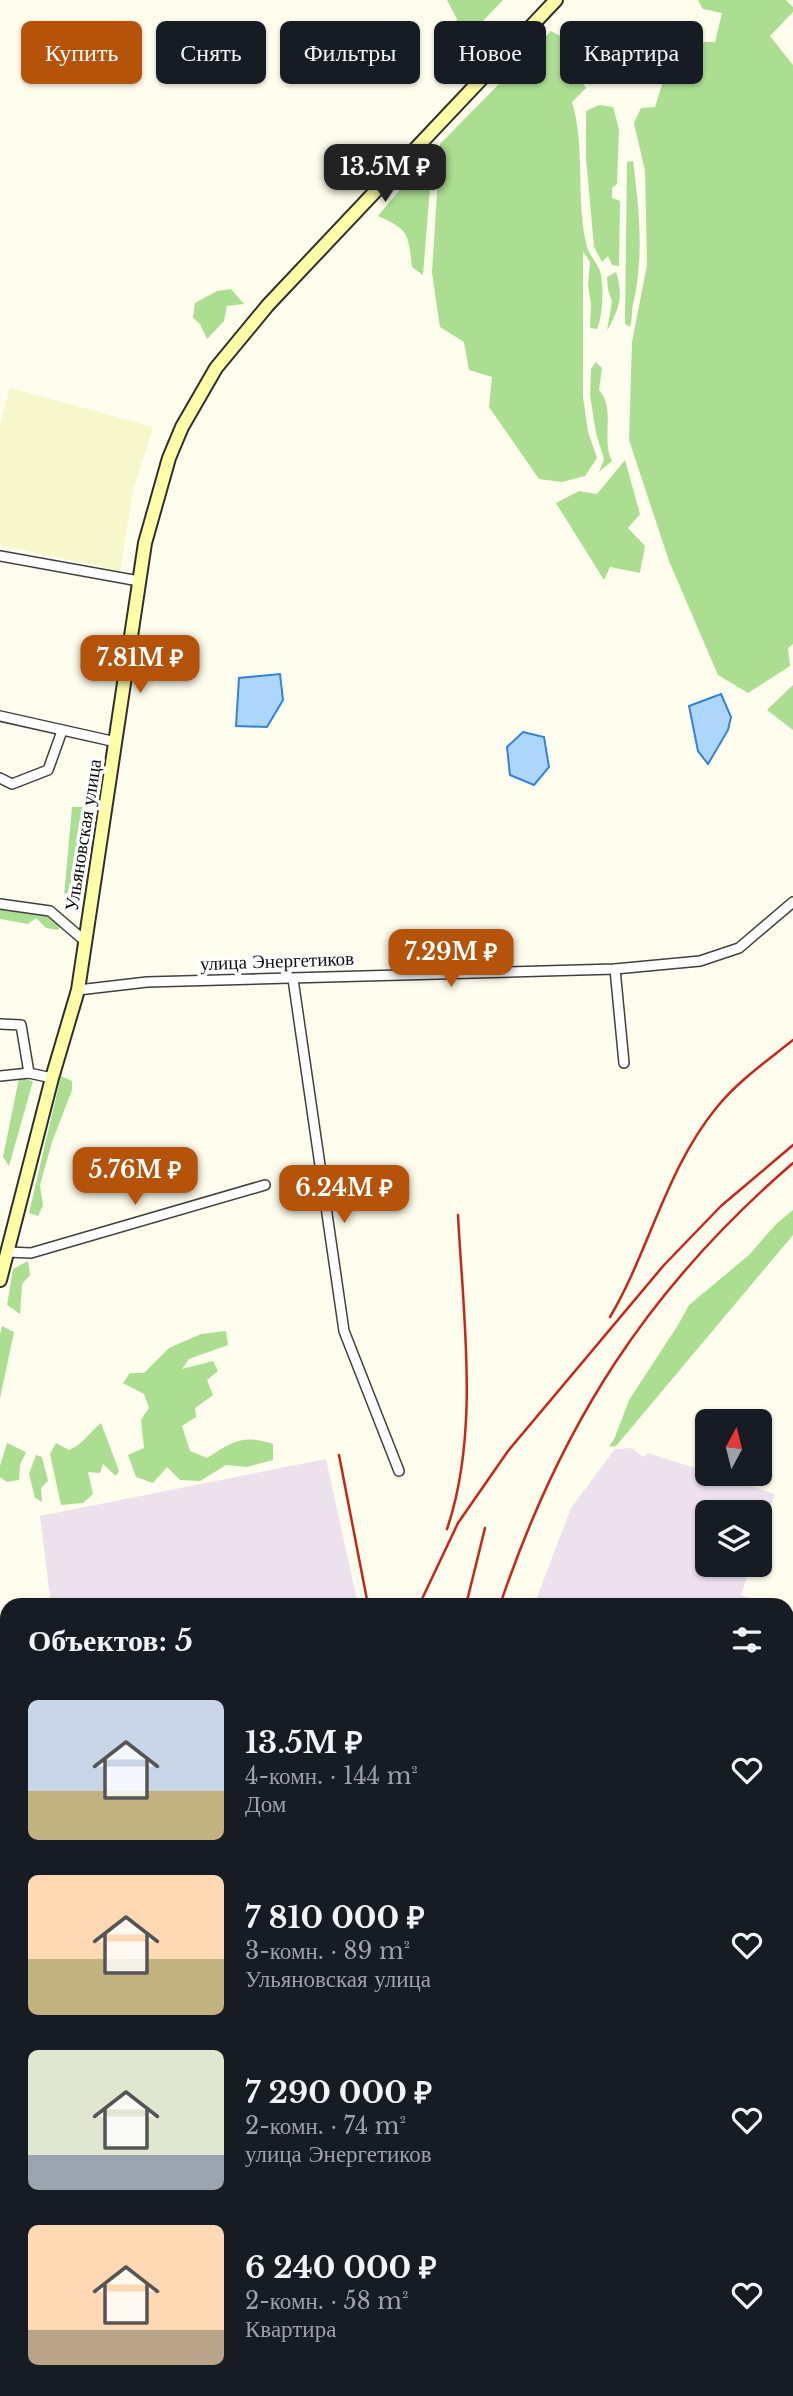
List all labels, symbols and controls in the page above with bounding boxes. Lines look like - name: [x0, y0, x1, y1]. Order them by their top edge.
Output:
- chip: Купить: [21, 21, 142, 84]
- chip: Снять: [156, 21, 266, 84]
- chip: Фильтры: [280, 21, 420, 84]
- chip: Новое: [434, 21, 546, 84]
- chip: Квартира: [560, 21, 703, 84]
- pin: 13.5M ₽: [320, 144, 450, 204]
- text: 13.5M ₽: [340, 153, 430, 181]
- pin: 7.81M ₽: [75, 636, 205, 695]
- text: 7.81M ₽: [96, 644, 184, 672]
- street label: Ульяновская улица: [60, 757, 106, 913]
- pin: 7.29M ₽: [386, 930, 516, 989]
- text: 7.29M ₽: [405, 938, 497, 966]
- street label: улица Энергетиков: [200, 947, 354, 975]
- pin: 5.76M ₽: [70, 1148, 200, 1207]
- text: 5.76M ₽: [89, 1156, 181, 1184]
- pin: 6.24M ₽: [279, 1166, 409, 1225]
- text: 6.24M ₽: [295, 1174, 393, 1202]
- north arrow: [695, 1409, 772, 1486]
- map controls: [695, 1409, 772, 1577]
- button: layers: [695, 1500, 772, 1577]
- icon: filters: [728, 1621, 766, 1659]
- text: Объектов: 5: [28, 1622, 193, 1659]
- text: 13.5M ₽: [245, 1724, 363, 1761]
- icon: home: [84, 1728, 168, 1812]
- icon: heart: [728, 1751, 766, 1789]
- text: 4-комн. · 144 m²: [245, 1762, 418, 1790]
- text: Дом: [245, 1790, 286, 1818]
- text: 7 810 000 ₽: [245, 1899, 425, 1936]
- icon: home: [84, 1903, 168, 1987]
- icon: heart: [728, 1926, 766, 1964]
- text: 3-комн. · 89 m²: [245, 1937, 410, 1965]
- text: Ульяновская улица: [245, 1965, 431, 1993]
- text: 7 290 000 ₽: [245, 2074, 432, 2111]
- icon: home: [84, 2078, 168, 2162]
- icon: heart: [728, 2101, 766, 2139]
- text: 2-комн. · 74 m²: [245, 2112, 406, 2140]
- text: улица Энергетиков: [245, 2140, 432, 2168]
- text: 6 240 000 ₽: [245, 2249, 437, 2286]
- icon: home: [84, 2253, 168, 2337]
- icon: heart: [728, 2276, 766, 2314]
- text: 2-комн. · 58 m²: [245, 2287, 408, 2315]
- text: Квартира: [245, 2315, 336, 2343]

